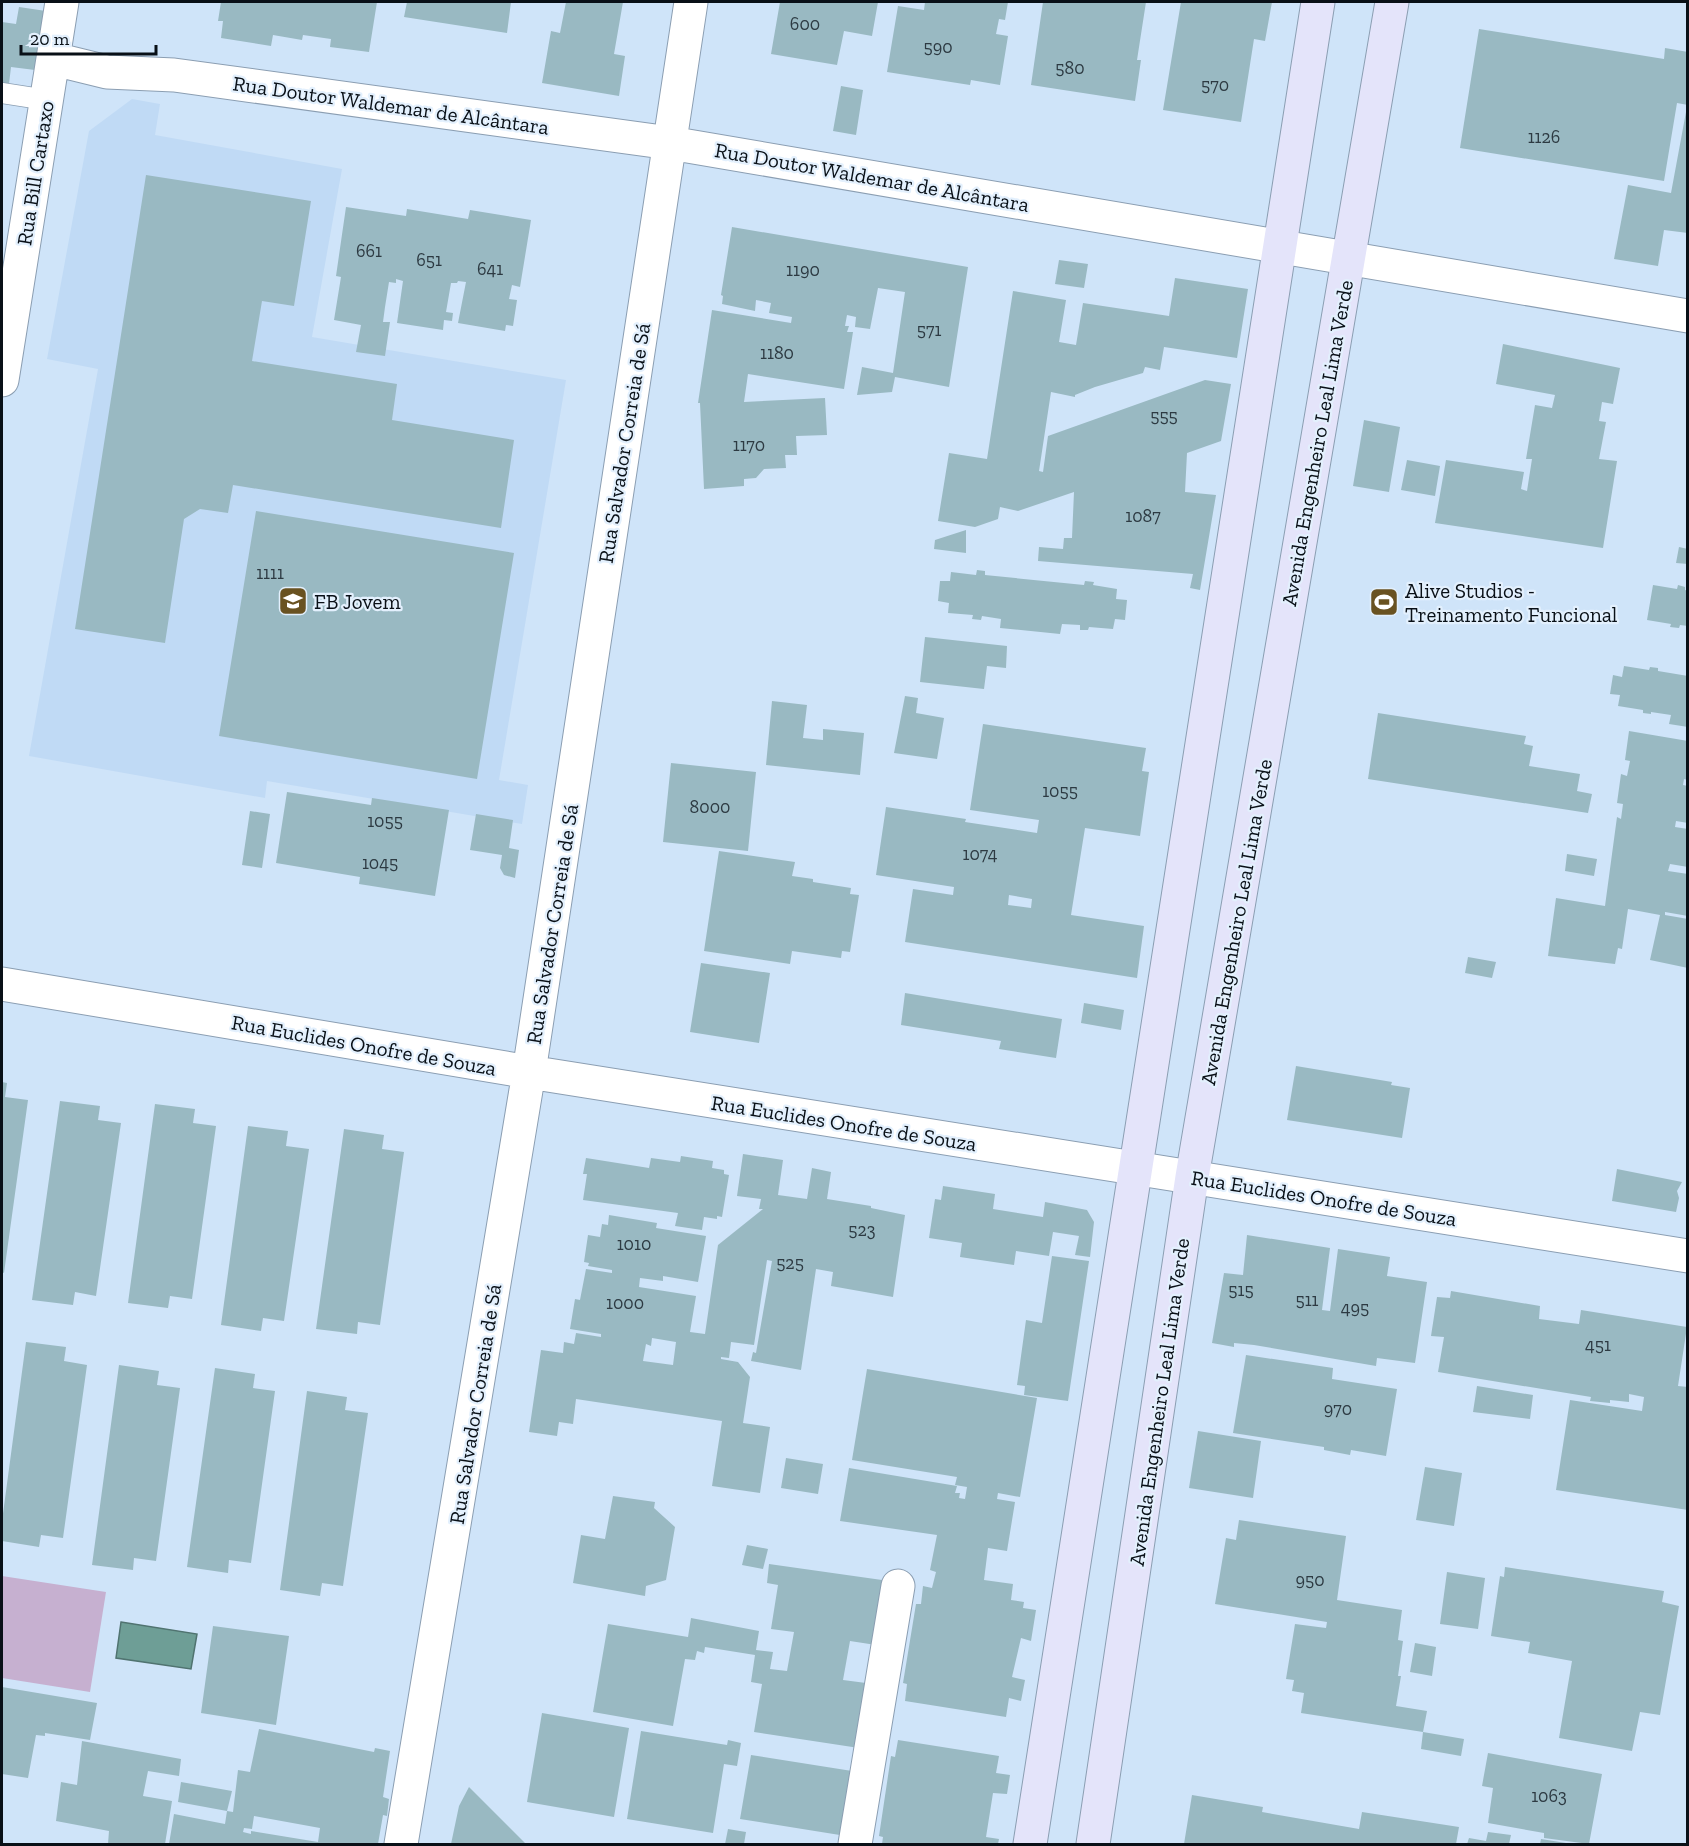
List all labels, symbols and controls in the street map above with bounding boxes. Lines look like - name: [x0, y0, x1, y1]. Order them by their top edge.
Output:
- house number: 600: [790, 13, 820, 35]
- scale bar: [21, 18, 156, 56]
- text: 20 m: [30, 28, 70, 50]
- house number: 590: [923, 36, 953, 58]
- house number: 580: [1055, 57, 1085, 79]
- street label: Rua Doutor Waldemar de Alcântara: [231, 70, 551, 140]
- house number: 570: [1201, 74, 1229, 96]
- street label: Rua Bill Cartaxo: [11, 99, 59, 247]
- house number: 1126: [1528, 126, 1560, 148]
- street label: Rua Doutor Waldemar de Alcântara: [713, 137, 1031, 217]
- house number: 661: [356, 240, 382, 262]
- house number: 651: [416, 249, 442, 271]
- house number: 641: [477, 258, 503, 280]
- house number: 1190: [786, 259, 820, 281]
- street label: Avenida Engenheiro Leal Lima Verde: [1276, 278, 1358, 608]
- house number: 571: [917, 319, 941, 341]
- street label: Rua Salvador Correia de Sá: [593, 321, 655, 565]
- house number: 1180: [760, 342, 794, 364]
- house number: 555: [1150, 405, 1178, 427]
- house number: 1170: [733, 434, 765, 456]
- house number: 1087: [1125, 505, 1161, 527]
- house number: 1111: [256, 562, 284, 584]
- place label: Alive Studios - Treinamento Funcional: [1405, 578, 1618, 627]
- school or university icon: FB Jovem: [277, 585, 309, 617]
- sports icon: Alive Studios - Treinamento Funcional: [1368, 586, 1400, 618]
- place label: FB Jovem: [314, 589, 401, 614]
- street label: Avenida Engenheiro Leal Lima Verde: [1195, 757, 1277, 1087]
- house number: 1055: [1042, 780, 1078, 802]
- house number: 8000: [690, 796, 730, 818]
- street label: Rua Salvador Correia de Sá: [521, 802, 583, 1046]
- house number: 1055: [367, 810, 403, 832]
- house number: 1074: [962, 843, 998, 865]
- house number: 1045: [362, 852, 398, 874]
- street label: Rua Euclides Onofre de Souza: [230, 1009, 498, 1081]
- street label: Rua Euclides Onofre de Souza: [710, 1090, 978, 1156]
- street label: Rua Euclides Onofre de Souza: [1190, 1165, 1458, 1231]
- house number: 523: [848, 1219, 876, 1241]
- house number: 1010: [617, 1233, 651, 1255]
- street label: Avenida Engenheiro Leal Lima Verde: [1124, 1236, 1194, 1567]
- house number: 525: [776, 1252, 804, 1274]
- house number: 515: [1228, 1279, 1254, 1301]
- street label: Rua Salvador Correia de Sá: [444, 1282, 506, 1526]
- house number: 511: [1295, 1289, 1319, 1311]
- house number: 1000: [606, 1292, 644, 1314]
- house number: 495: [1341, 1297, 1369, 1319]
- house number: 451: [1585, 1334, 1611, 1356]
- house number: 970: [1324, 1398, 1352, 1420]
- house number: 950: [1295, 1569, 1325, 1591]
- house number: 1063: [1531, 1785, 1567, 1807]

